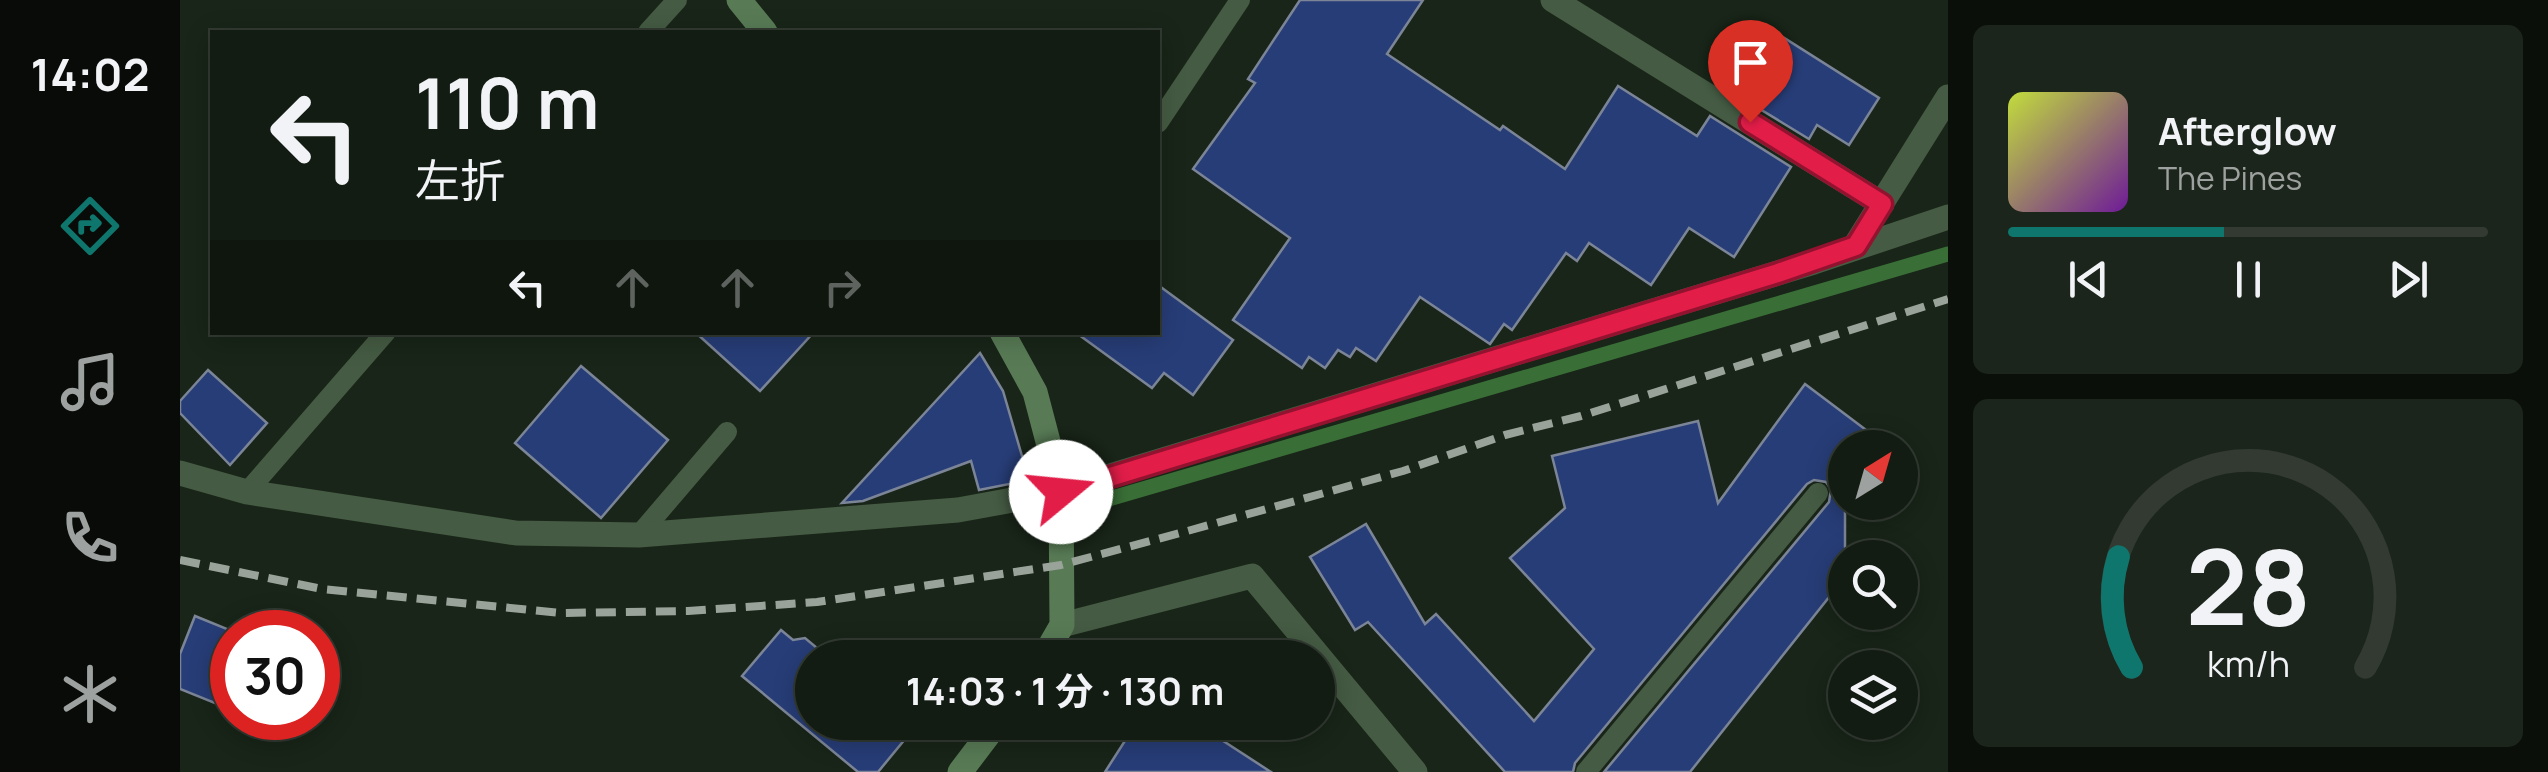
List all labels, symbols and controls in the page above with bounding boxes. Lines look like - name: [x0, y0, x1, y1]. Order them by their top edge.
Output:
- pin: [1708, 20, 1793, 123]
- icon: arrive: [1723, 35, 1778, 90]
- text: 14:02: [31, 43, 149, 105]
- text: 110 m: [415, 54, 599, 150]
- icon: left: [250, 70, 380, 200]
- text: Afterglow: [2158, 104, 2337, 156]
- text: 左折: [415, 149, 505, 211]
- text: The Pines: [2158, 156, 2302, 200]
- icon: directions: [55, 191, 125, 261]
- icon: previous: [2061, 252, 2116, 307]
- icon: pause: [2221, 252, 2276, 307]
- icon: next: [2381, 252, 2436, 307]
- icon: left: [500, 260, 555, 315]
- icon: ahead: [605, 260, 660, 315]
- icon: ahead: [710, 260, 765, 315]
- icon: right: [815, 260, 870, 315]
- icon: music: [55, 347, 125, 417]
- north arrow: [1828, 430, 1918, 520]
- map controls: [1828, 430, 1918, 740]
- position arrow: [1009, 440, 1113, 544]
- icon: phone: [55, 503, 125, 573]
- text: 28: [2185, 514, 2311, 656]
- button: search: [1828, 540, 1918, 630]
- speed limit sign: 30: [210, 610, 340, 740]
- text: km/h: [2206, 639, 2290, 688]
- button: layers: [1828, 650, 1918, 740]
- icon: climate: [55, 659, 125, 729]
- text: 14:03 · 1 分 · 130 m: [906, 664, 1224, 716]

